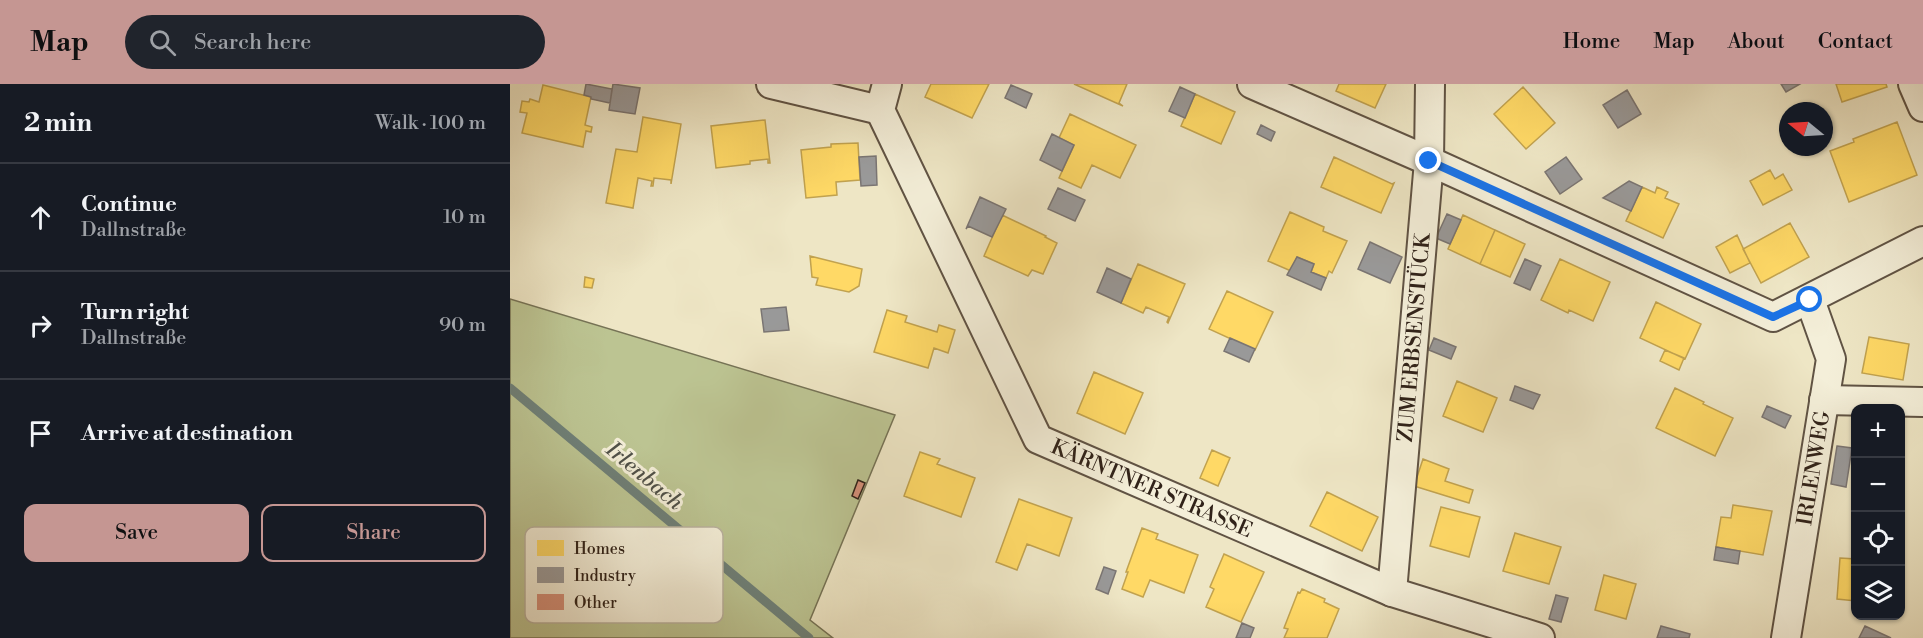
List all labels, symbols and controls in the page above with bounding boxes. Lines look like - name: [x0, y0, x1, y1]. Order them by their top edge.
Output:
- search box: [125, 15, 545, 69]
- text: Map: [30, 25, 89, 60]
- icon: search: [146, 26, 179, 59]
- text: Search here: [194, 29, 311, 56]
- text: Home: [1563, 29, 1620, 55]
- text: Map: [1653, 29, 1695, 55]
- text: About: [1728, 29, 1785, 55]
- text: Contact: [1818, 29, 1893, 55]
- north arrow: [1779, 102, 1833, 156]
- text: 2 min: [24, 107, 92, 139]
- text: Walk · 100 m: [375, 111, 486, 136]
- route end: [1415, 147, 1441, 173]
- text: Continue: [81, 191, 177, 218]
- icon: ahead: [24, 201, 57, 234]
- text: 10 m: [443, 205, 486, 230]
- text: Dallnstraße: [81, 218, 186, 243]
- street label: ZUM ERBSENSTÜCK: [1393, 231, 1437, 443]
- route start: [1796, 286, 1822, 312]
- text: Turn right: [81, 299, 189, 326]
- icon: right: [24, 309, 57, 342]
- text: 90 m: [439, 313, 486, 338]
- text: Dallnstraße: [81, 326, 186, 351]
- map controls: [1851, 404, 1905, 620]
- button: +: [1851, 404, 1905, 458]
- street label: IRLENWEG: [1792, 409, 1836, 527]
- icon: arrive: [24, 417, 57, 450]
- text: Arrive at destination: [81, 420, 293, 447]
- street label: KÄRNTNER STRASSE: [1047, 434, 1256, 544]
- water label: Irlenbach: [599, 435, 689, 517]
- button: −: [1851, 458, 1905, 512]
- button: Save: [24, 504, 249, 562]
- button: Share: [261, 504, 486, 562]
- button: locate: [1851, 512, 1905, 566]
- legend: [525, 527, 723, 623]
- text: Homes: [574, 539, 625, 559]
- text: Industry: [574, 566, 636, 586]
- button: layers: [1851, 566, 1905, 620]
- text: Other: [574, 593, 617, 613]

